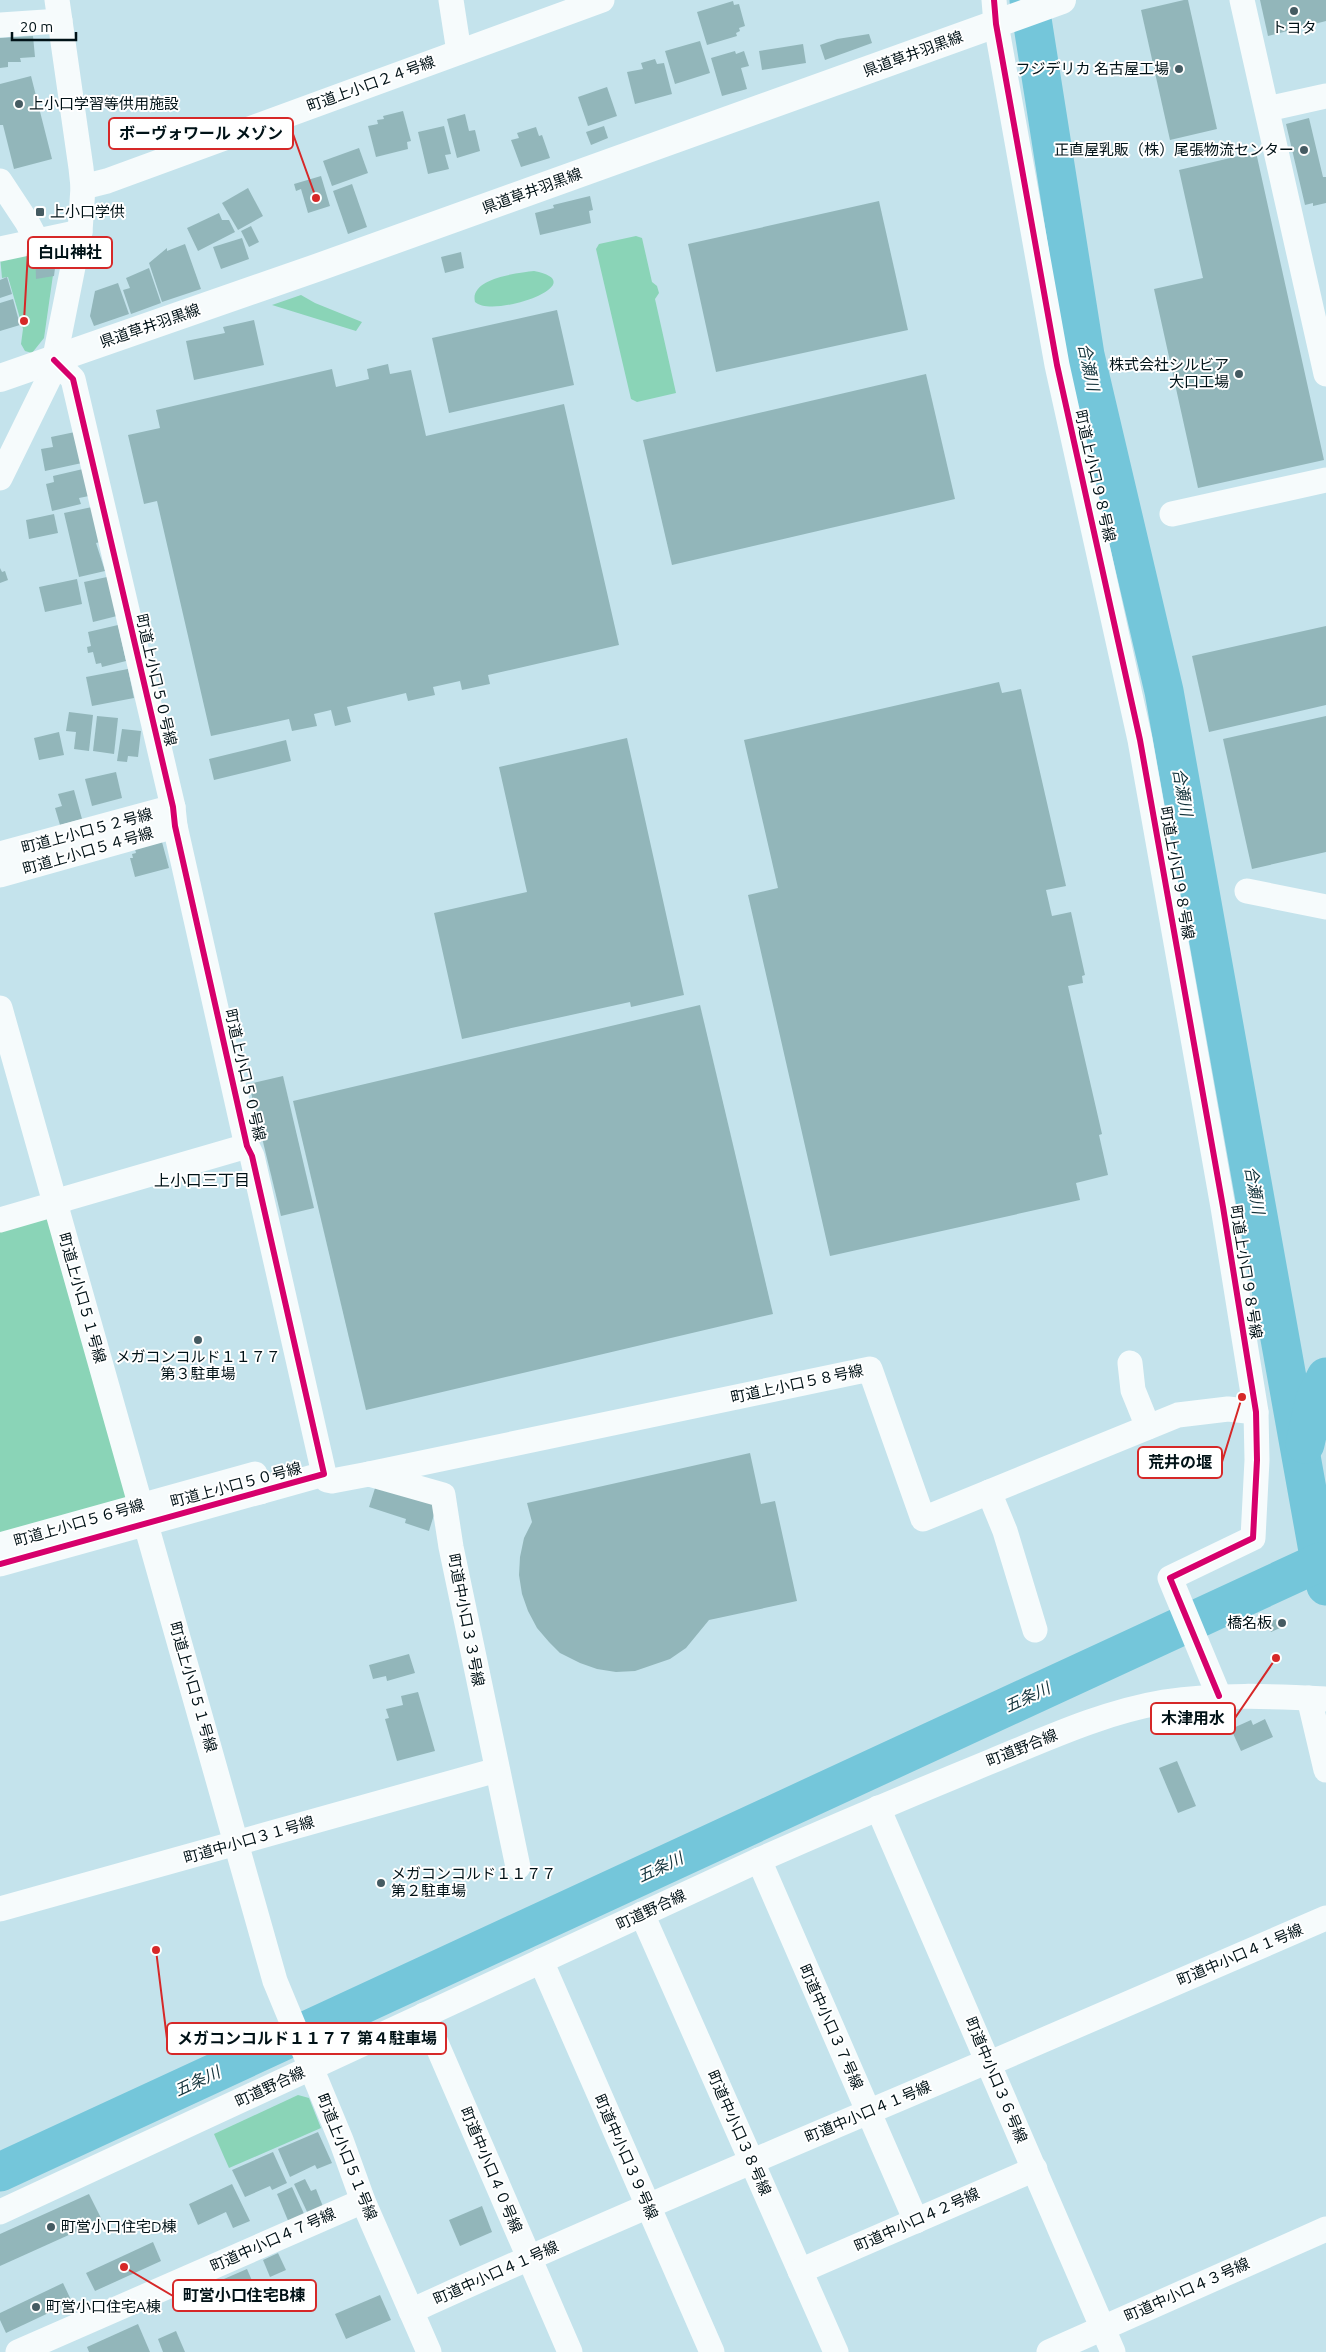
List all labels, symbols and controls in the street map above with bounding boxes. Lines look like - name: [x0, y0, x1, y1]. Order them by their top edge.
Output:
- marker: トヨタ: [1288, 5, 1300, 17]
- scale bar: [12, 10, 76, 42]
- text: 20 m: [20, 18, 53, 35]
- place label: トヨタ: [1271, 19, 1317, 36]
- street label: 県道草井羽黒線: [861, 28, 965, 79]
- street label: 町道上小口２４号線: [304, 52, 437, 115]
- place label: フジデリカ 名古屋工場: [1016, 60, 1169, 77]
- marker: フジデリカ 名古屋工場: [1173, 63, 1185, 75]
- place label: 上小口学習等供用施設: [29, 95, 179, 112]
- marker: 上小口学習等供用施設: [13, 98, 25, 110]
- callout: ボーヴォワール メゾン: [109, 118, 293, 149]
- text: ボーヴォワール メゾン: [119, 124, 283, 142]
- place label: 正直屋乳販（株）尾張物流センター: [1054, 141, 1294, 158]
- marker: 正直屋乳販（株）尾張物流センター: [1298, 144, 1310, 156]
- street label: 県道草井羽黒線: [480, 165, 584, 216]
- place label: 上小口学供: [50, 203, 125, 220]
- marker: 上小口学供: [34, 206, 46, 218]
- callout: 白山神社: [28, 237, 112, 268]
- text: 白山神社: [38, 243, 102, 261]
- street label: 県道草井羽黒線: [97, 300, 202, 351]
- water label: 合瀬川: [1075, 342, 1103, 394]
- place label: 株式会社シルビア 大口工場: [1109, 356, 1229, 390]
- marker: 株式会社シルビア 大口工場: [1233, 368, 1245, 380]
- street label: 町道上小口９８号線: [1072, 408, 1119, 544]
- street label: 町道上小口５０号線: [133, 612, 180, 748]
- water label: 合瀬川: [1170, 767, 1196, 819]
- street label: 町道上小口５２号線: [19, 805, 154, 856]
- street label: 町道上小口９８号線: [1157, 805, 1198, 941]
- street label: 町道上小口５４号線: [21, 824, 155, 877]
- street label: 町道上小口５０号線: [222, 1007, 269, 1143]
- water label: 合瀬川: [1242, 1165, 1268, 1217]
- district label: 上小口三丁目: [154, 1171, 250, 1189]
- street label: 町道上小口９８号線: [1228, 1204, 1265, 1340]
- street label: 町道上小口５１号線: [56, 1231, 109, 1365]
- marker: メガコンコルド１１７７ 第３駐車場: [192, 1334, 204, 1346]
- place label: メガコンコルド１１７７ 第３駐車場: [115, 1348, 281, 1382]
- street label: 町道上小口５８号線: [729, 1361, 865, 1406]
- callout: 荒井の堰: [1138, 1447, 1222, 1478]
- text: 荒井の堰: [1148, 1453, 1212, 1471]
- street label: 町道上小口５０号線: [168, 1459, 303, 1510]
- street label: 町道上小口５６号線: [12, 1496, 146, 1549]
- street label: 町道中小口３３号線: [445, 1552, 488, 1688]
- place label: 橋名板: [1227, 1614, 1272, 1631]
- marker: 橋名板: [1276, 1617, 1288, 1629]
- street label: 町道上小口５１号線: [167, 1620, 220, 1754]
- water label: 五条川: [1001, 1678, 1054, 1715]
- callout: 木津用水: [1151, 1703, 1235, 1734]
- text: 木津用水: [1161, 1709, 1225, 1727]
- street label: 町道野合線: [984, 1726, 1060, 1769]
- street label: 町道中小口３１号線: [182, 1813, 316, 1866]
- water label: 五条川: [634, 1848, 687, 1885]
- place label: メガコンコルド１１７７ 第２駐車場: [391, 1865, 556, 1899]
- marker: メガコンコルド１１７７ 第２駐車場: [375, 1877, 387, 1889]
- street label: 町道野合線: [613, 1886, 688, 1933]
- street label: 町道中小口４１号線: [1174, 1920, 1305, 1989]
- street label: 町道中小口３７号線: [796, 1962, 867, 2092]
- street label: 町道中小口３６号線: [962, 2014, 1031, 2145]
- callout: メガコンコルド１１７７ 第４駐車場: [167, 2023, 446, 2054]
- text: メガコンコルド１１７７ 第４駐車場: [177, 2029, 437, 2047]
- water label: 五条川: [171, 2062, 224, 2099]
- street label: 町道野合線: [232, 2063, 307, 2110]
- street label: 町道中小口３８号線: [704, 2068, 775, 2198]
- street label: 町道中小口４１号線: [802, 2077, 933, 2146]
- street label: 町道上小口５１号線: [314, 2091, 381, 2223]
- street label: 町道中小口３９号線: [591, 2092, 662, 2222]
- street label: 町道中小口４０号線: [457, 2104, 526, 2235]
- street label: 町道中小口４２号線: [852, 2184, 982, 2255]
- street label: 町道中小口４７号線: [208, 2204, 338, 2275]
- place label: 町営小口住宅D棟: [61, 2218, 177, 2235]
- marker: 町営小口住宅D棟: [45, 2221, 57, 2233]
- street label: 町道中小口４１号線: [431, 2237, 561, 2308]
- street label: 町道中小口４３号線: [1122, 2254, 1252, 2325]
- callout: 町営小口住宅B棟: [173, 2280, 316, 2311]
- text: 町営小口住宅B棟: [183, 2286, 305, 2304]
- place label: 町営小口住宅A棟: [46, 2298, 161, 2315]
- marker: 町営小口住宅A棟: [30, 2301, 42, 2313]

